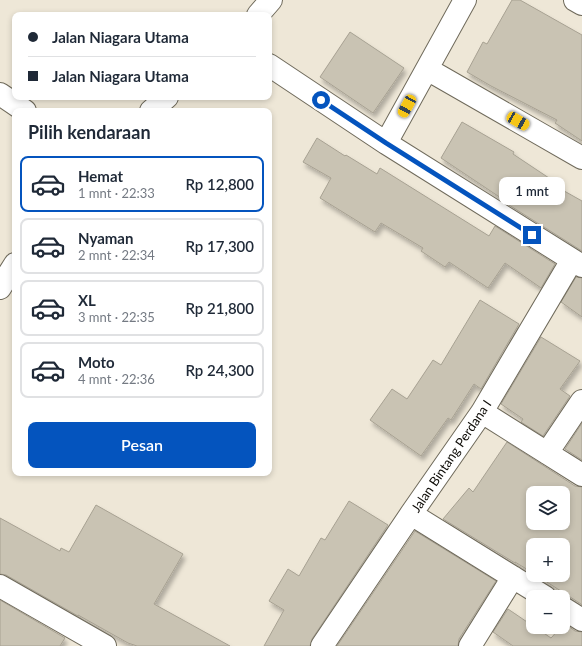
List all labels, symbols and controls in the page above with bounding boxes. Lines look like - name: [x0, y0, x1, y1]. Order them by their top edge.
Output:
- text: Jalan Niagara Utama: [52, 28, 189, 46]
- text: Jalan Niagara Utama: [52, 67, 189, 85]
- route start: [312, 91, 330, 109]
- car: [396, 93, 418, 119]
- car: [505, 110, 531, 132]
- text: Pilih kendaraan: [28, 121, 151, 143]
- icon: car: [30, 166, 66, 202]
- text: Hemat: [78, 167, 123, 185]
- text: Rp 12,800: [185, 175, 254, 193]
- callout: 1 mnt: [499, 177, 565, 205]
- text: 1 mnt: [515, 183, 549, 199]
- text: 1 mnt · 22:33: [78, 185, 155, 201]
- route end: [523, 226, 541, 244]
- icon: car: [30, 228, 66, 264]
- text: Nyaman: [78, 229, 133, 247]
- text: Rp 17,300: [185, 237, 254, 255]
- text: 2 mnt · 22:34: [78, 247, 155, 263]
- icon: car: [30, 290, 66, 326]
- text: XL: [78, 291, 96, 309]
- text: Rp 21,800: [185, 299, 254, 317]
- text: 3 mnt · 22:35: [78, 309, 155, 325]
- icon: car: [30, 352, 66, 388]
- text: Moto: [78, 353, 115, 371]
- text: Rp 24,300: [185, 361, 254, 379]
- text: 4 mnt · 22:36: [78, 371, 155, 387]
- street label: Jalan Bintang Perdana I: [407, 397, 495, 515]
- button: Pesan: [28, 422, 256, 468]
- map controls: [526, 486, 570, 634]
- button: layers: [526, 486, 570, 530]
- button: +: [526, 538, 570, 582]
- button: −: [526, 590, 570, 634]

